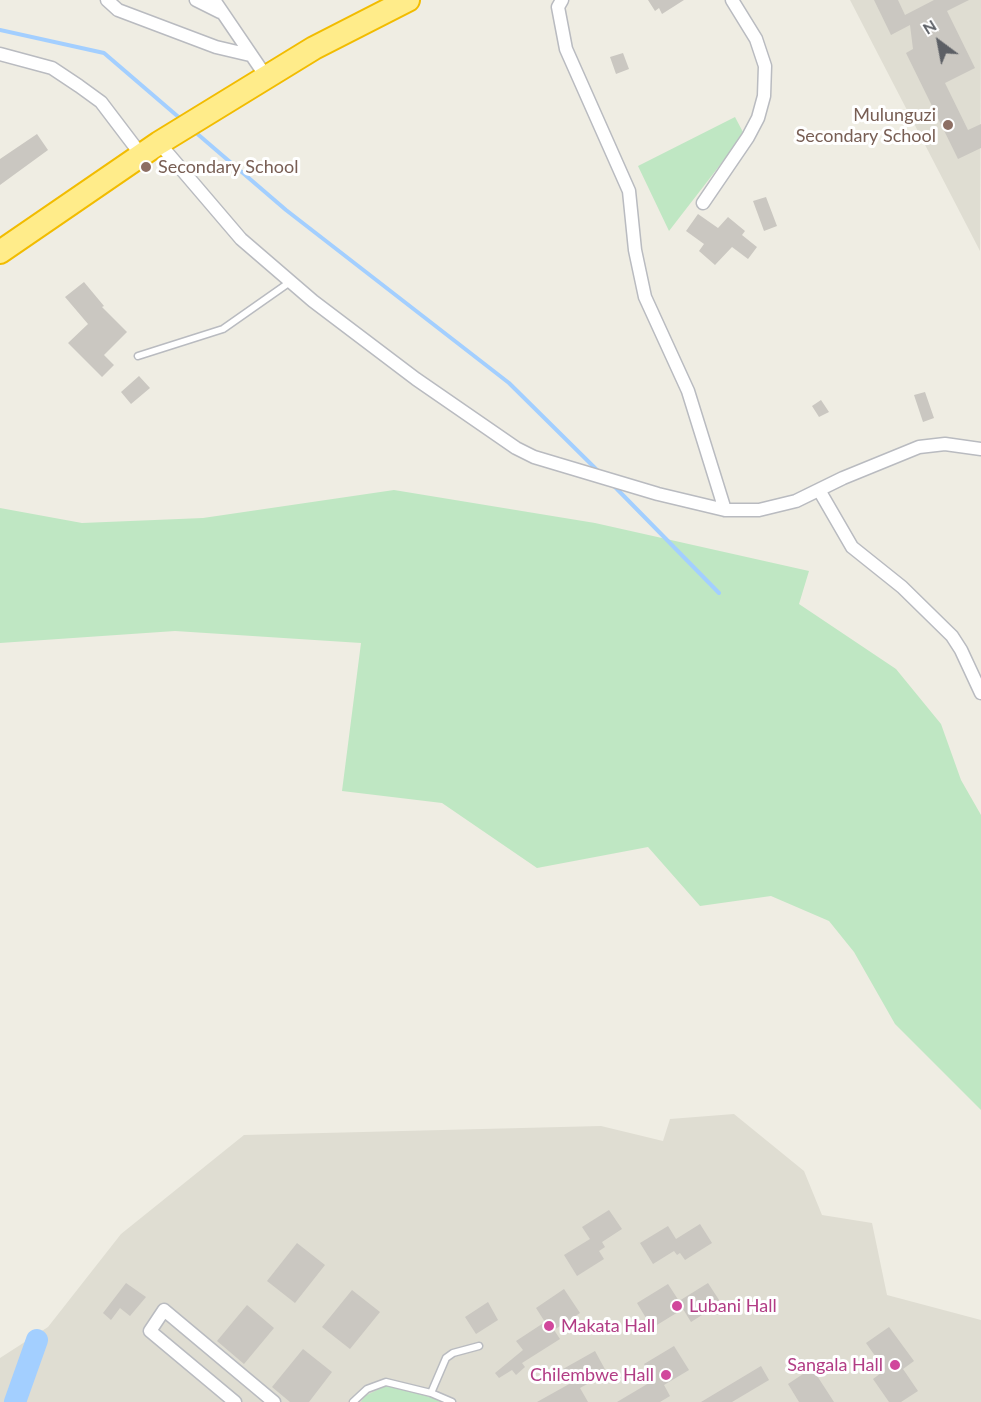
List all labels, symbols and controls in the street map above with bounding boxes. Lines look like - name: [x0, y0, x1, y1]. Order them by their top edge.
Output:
- north arrow: [909, 12, 969, 72]
- text: N: [919, 15, 939, 38]
- place label: Mulunguzi Secondary School: [796, 104, 936, 146]
- marker: Mulunguzi Secondary School: [941, 118, 955, 132]
- place label: Secondary School: [158, 156, 298, 178]
- marker: Secondary School: [139, 160, 153, 174]
- place label: Lubani Hall: [689, 1295, 777, 1317]
- marker: Lubani Hall: [670, 1299, 684, 1313]
- place label: Makata Hall: [561, 1315, 655, 1337]
- marker: Makata Hall: [542, 1319, 556, 1333]
- place label: Sangala Hall: [787, 1354, 883, 1376]
- marker: Sangala Hall: [888, 1358, 902, 1372]
- place label: Chilembwe Hall: [530, 1364, 654, 1386]
- marker: Chilembwe Hall: [659, 1368, 673, 1382]

